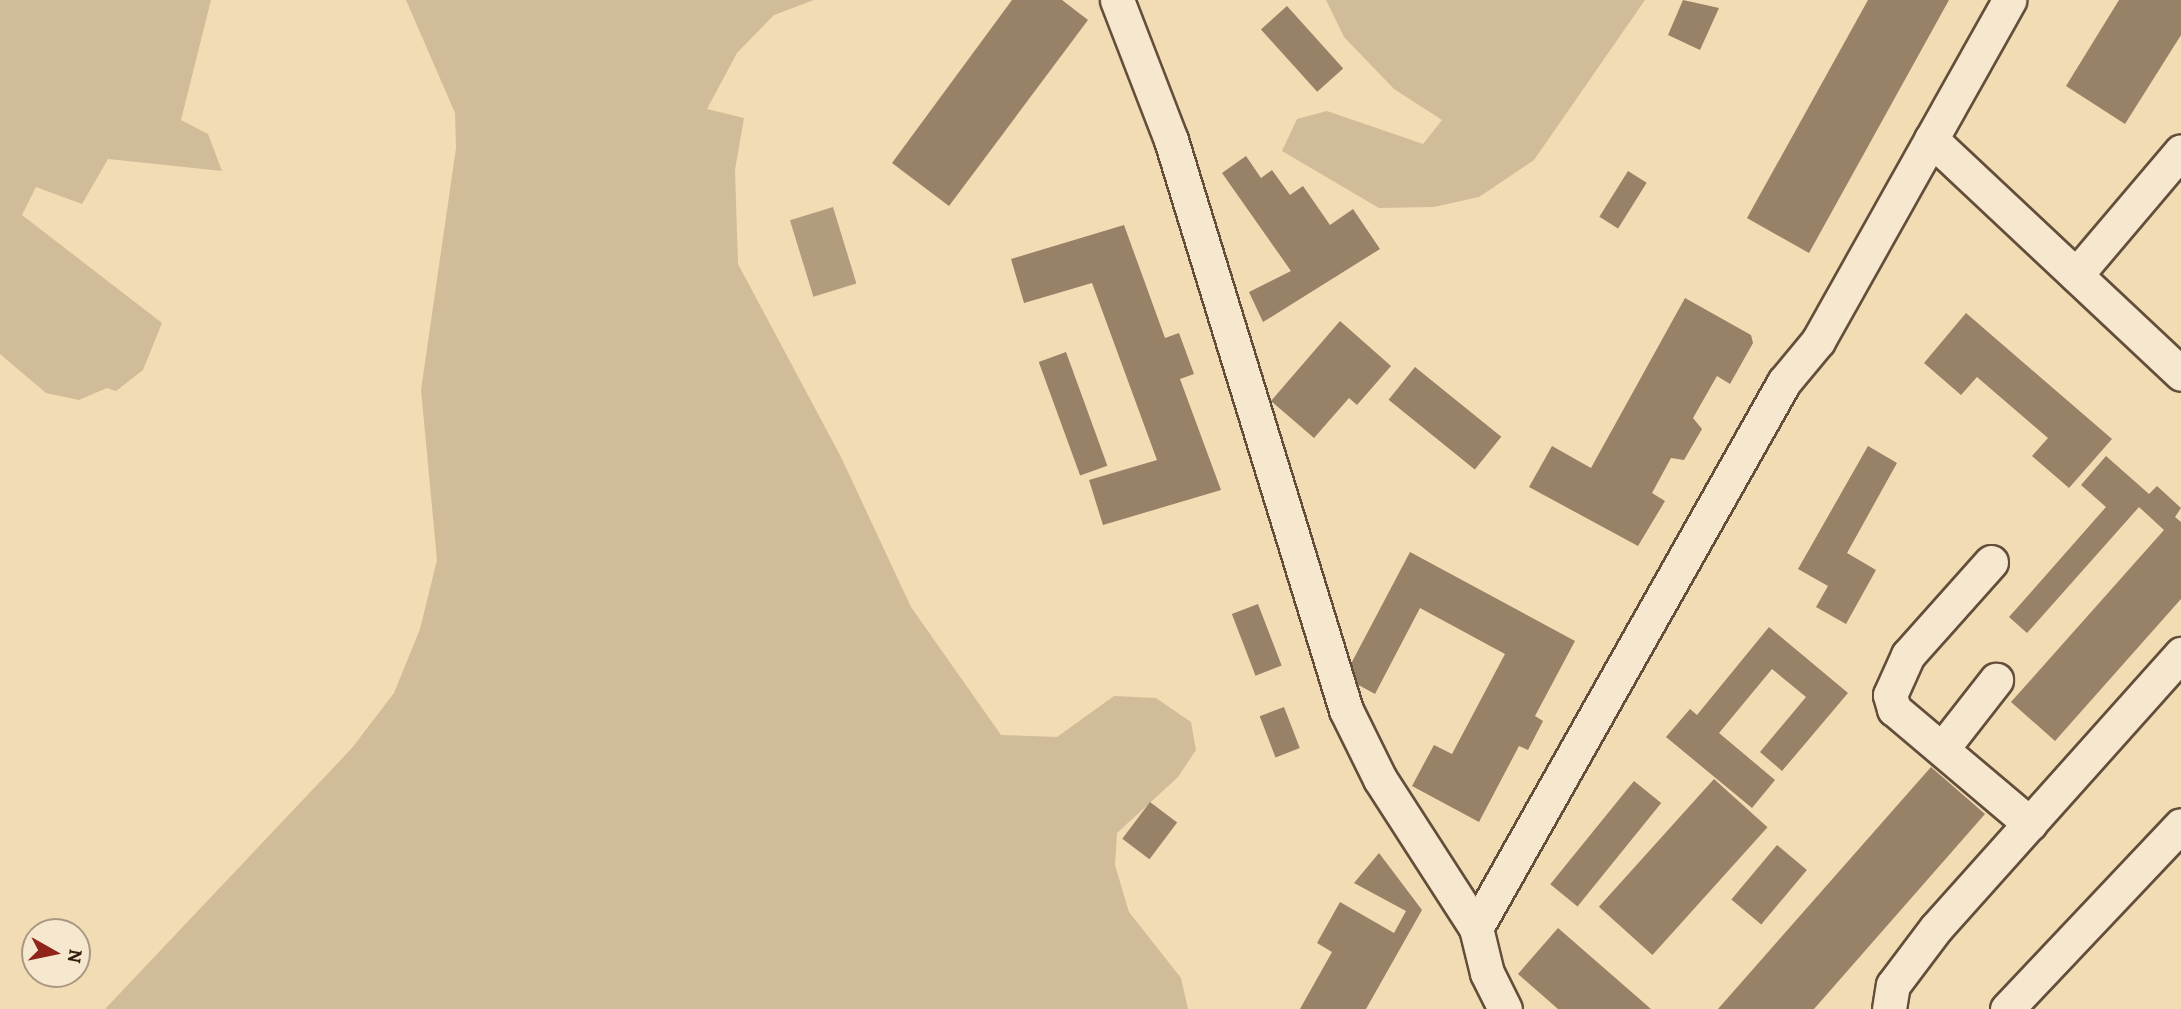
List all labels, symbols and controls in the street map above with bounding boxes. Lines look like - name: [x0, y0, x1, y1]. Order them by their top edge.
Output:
- north arrow: [21, 918, 91, 988]
- text: N: [61, 947, 89, 965]

